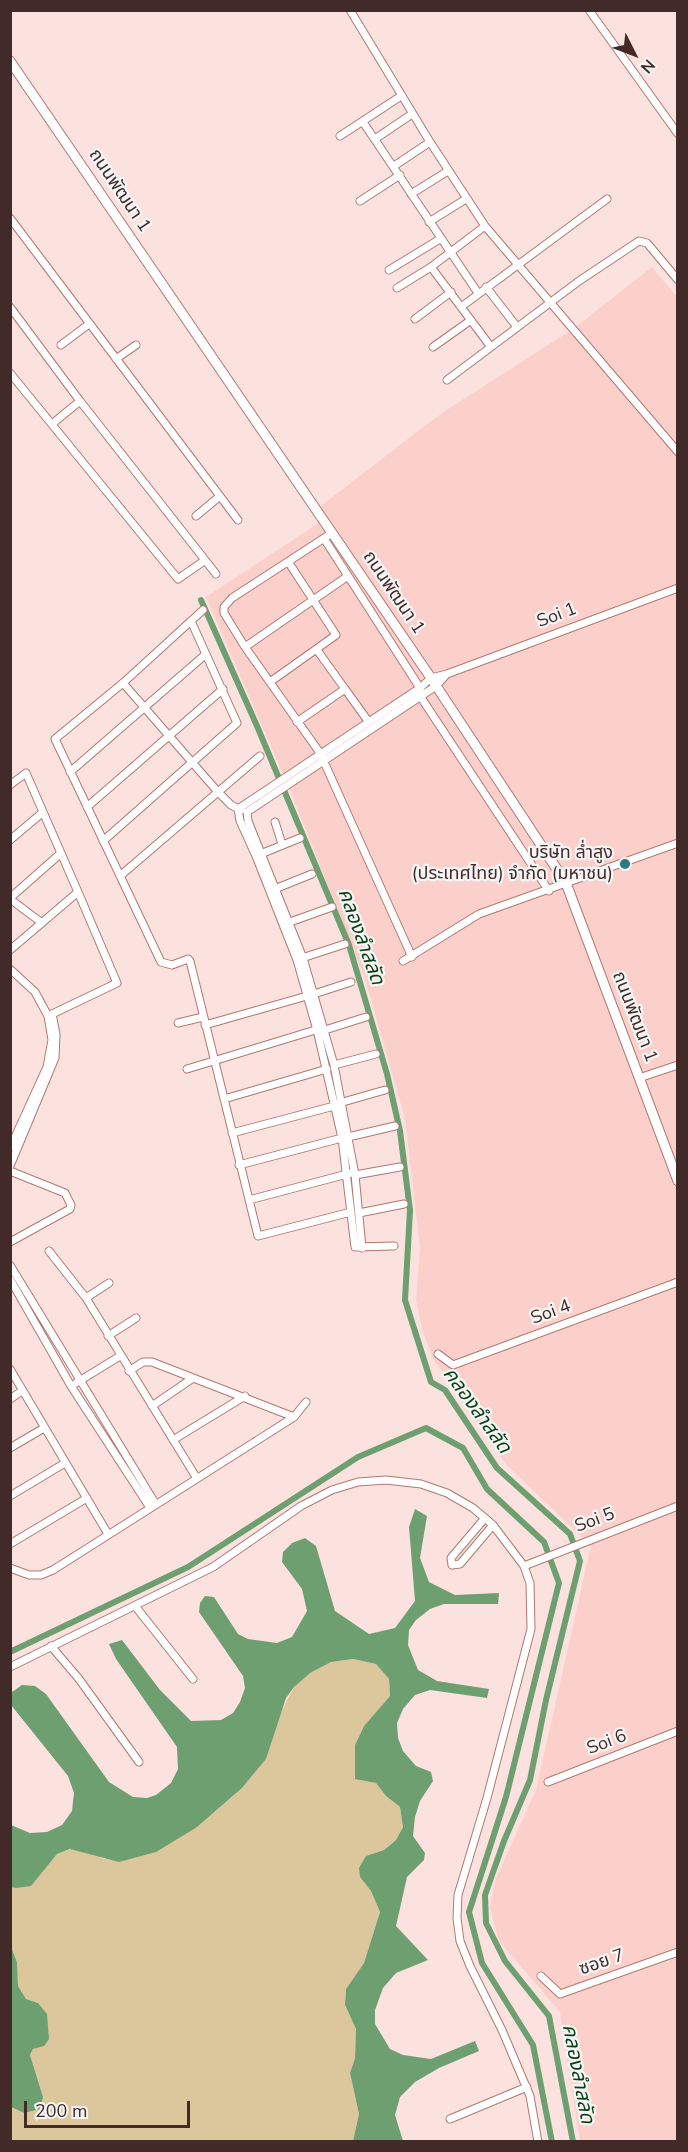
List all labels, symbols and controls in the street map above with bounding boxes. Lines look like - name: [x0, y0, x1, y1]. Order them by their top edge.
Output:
- north arrow: [604, 24, 664, 84]
- text: N: [635, 54, 660, 78]
- street label: ถนนพัฒนา 1: [83, 145, 155, 237]
- street label: ถนนพัฒนา 1: [357, 547, 429, 639]
- street label: Soi 1: [534, 599, 580, 633]
- place label: บริษัท ล่ำสูง (ประเทศไทย) จำกัด (มหาชน): [412, 843, 613, 886]
- marker: บริษัท ล่ำสูง (ประเทศไทย) จำกัด (มหาชน): [618, 857, 632, 871]
- water label: คลองลำสลัด: [332, 886, 388, 988]
- street label: ถนนพัฒนา 1: [607, 969, 661, 1065]
- street label: Soi 4: [528, 1296, 574, 1330]
- water label: คลองลำสลัด: [437, 1363, 515, 1459]
- street label: Soi 5: [572, 1504, 618, 1538]
- street label: Soi 6: [584, 1726, 630, 1760]
- street label: ซอย 7: [577, 1945, 627, 1981]
- water label: คลองลำสลัด: [556, 2022, 598, 2126]
- scale bar: [27, 2089, 194, 2127]
- text: 200 m: [35, 2099, 87, 2123]

